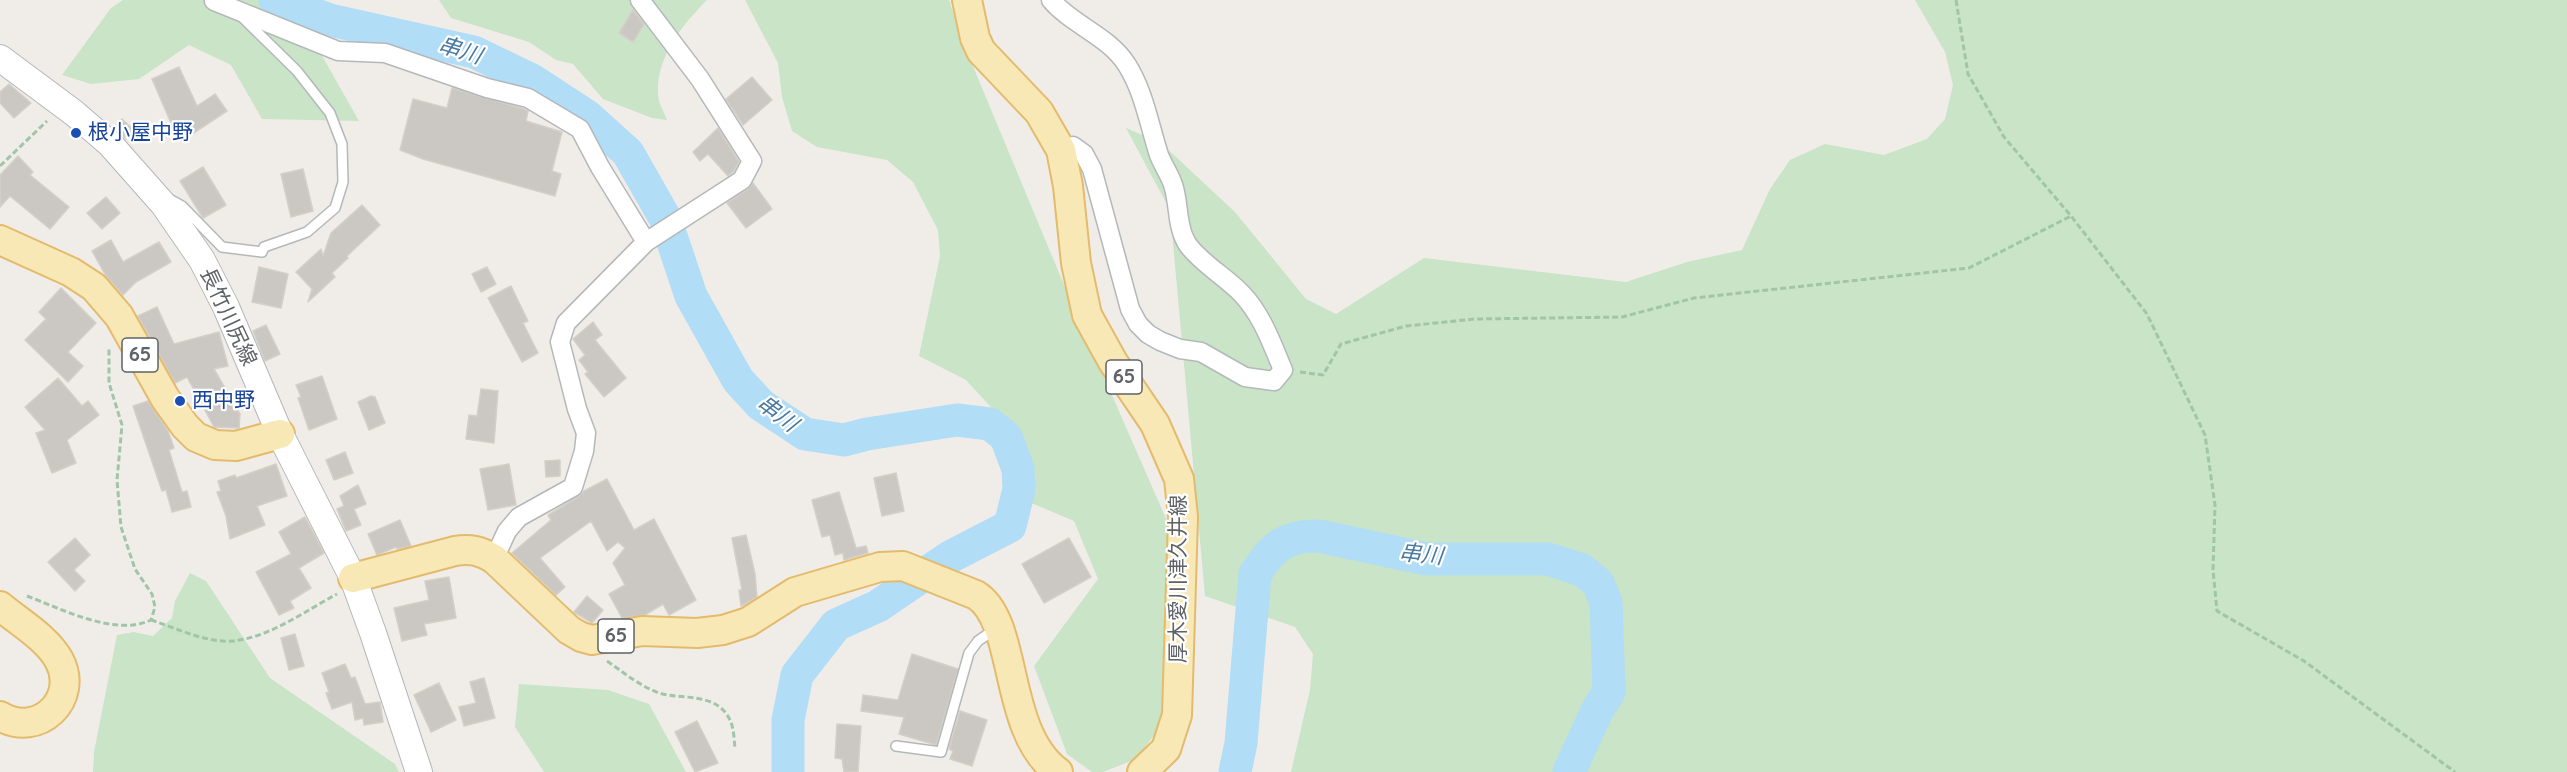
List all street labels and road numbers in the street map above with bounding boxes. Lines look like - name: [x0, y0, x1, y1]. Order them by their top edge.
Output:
- street label: 長竹川尻線: [194, 264, 262, 370]
- road number: 65: [122, 338, 158, 372]
- road number: 65: [1106, 360, 1142, 394]
- street label: 厚木愛川津久井線: [1166, 495, 1192, 663]
- road number: 65: [598, 619, 634, 653]

